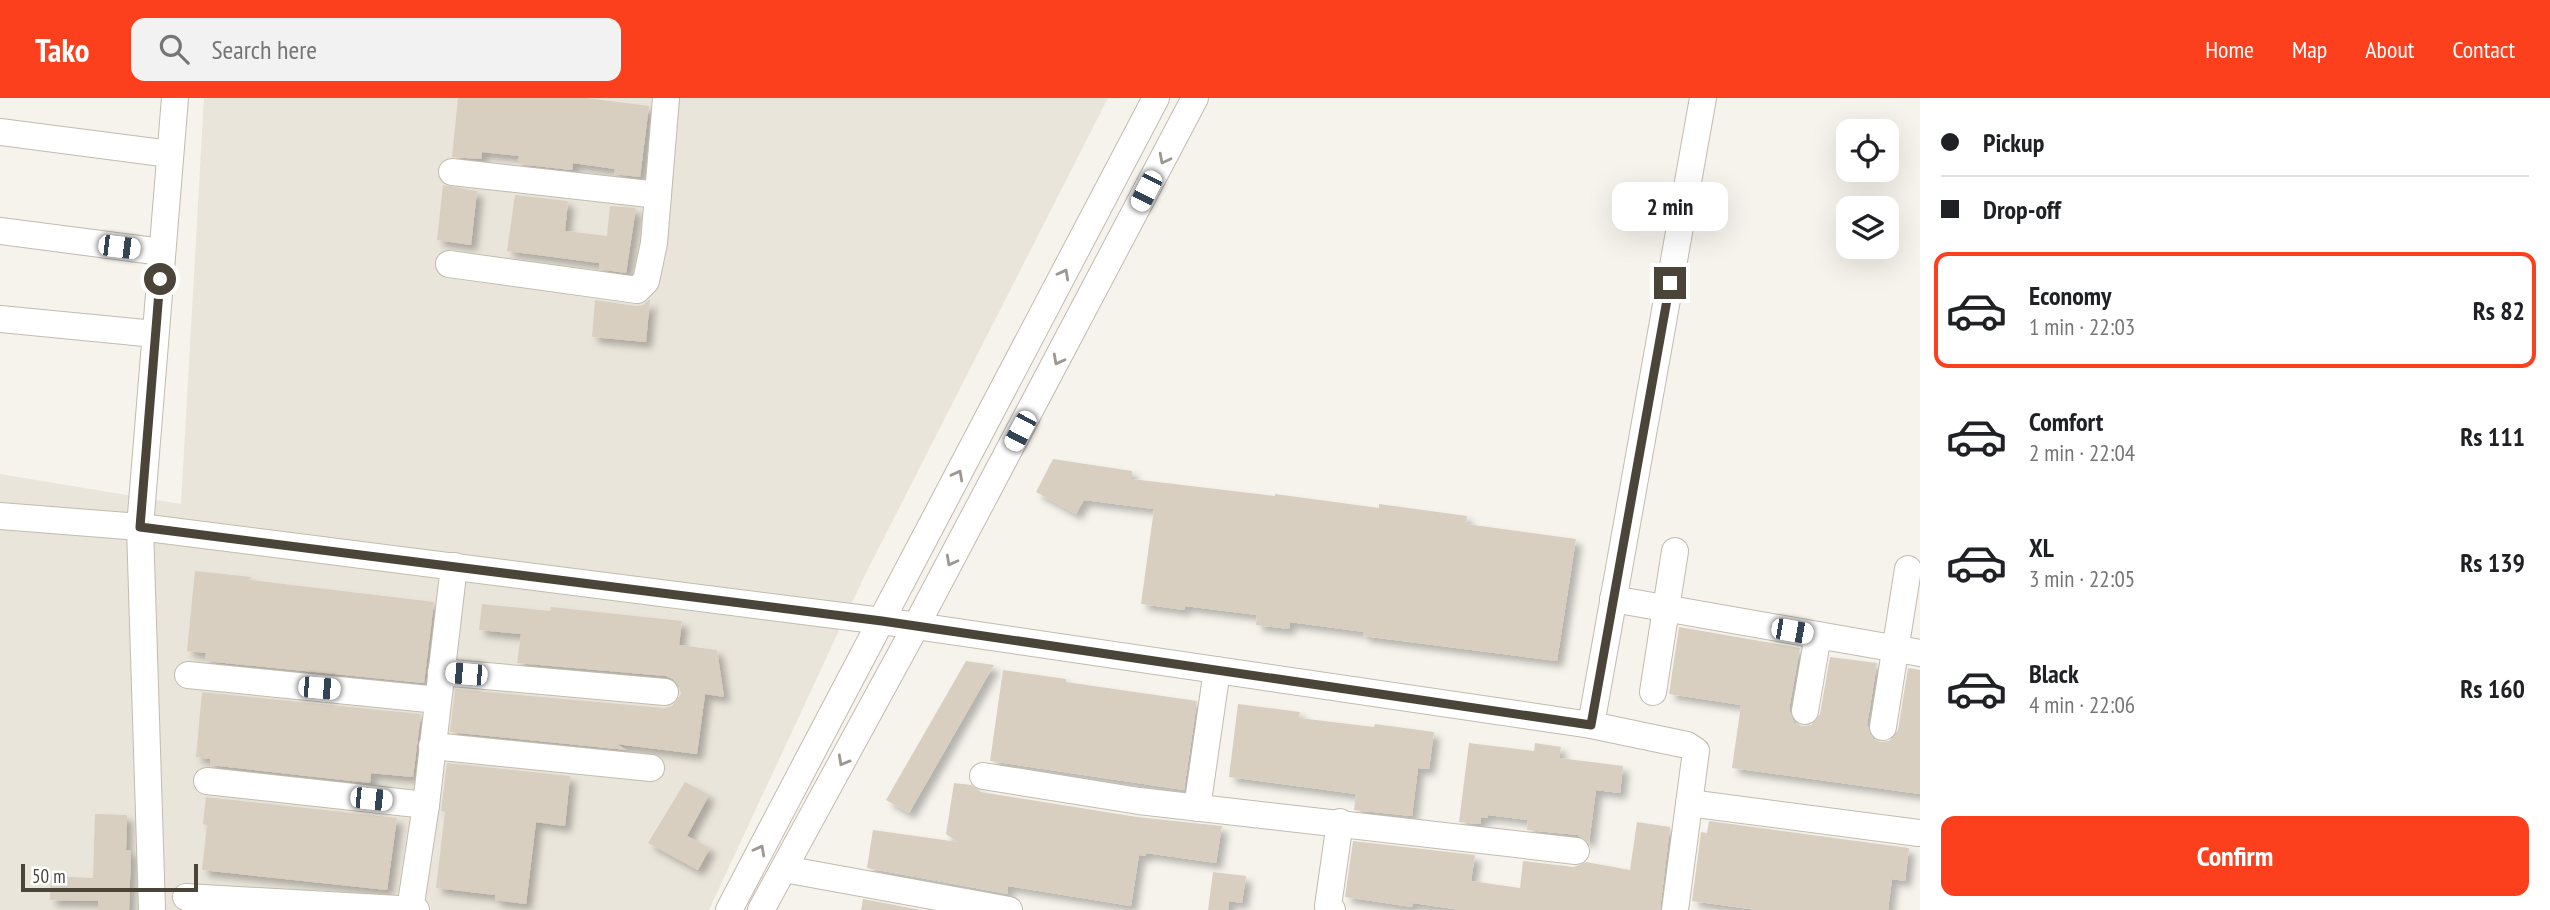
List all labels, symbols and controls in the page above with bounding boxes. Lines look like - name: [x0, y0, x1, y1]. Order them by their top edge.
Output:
- search box: [131, 18, 621, 81]
- text: Tako: [35, 28, 89, 71]
- icon: search: [155, 30, 193, 68]
- text: Search here: [211, 33, 317, 66]
- text: Home: [2205, 34, 2254, 65]
- text: Map: [2292, 34, 2327, 65]
- text: About: [2365, 34, 2414, 65]
- text: Contact: [2452, 34, 2515, 65]
- map controls: [1836, 119, 1899, 259]
- button: locate: [1836, 119, 1899, 182]
- text: Pickup: [1983, 126, 2044, 159]
- one-way arrow: [1158, 151, 1172, 164]
- car: [1128, 168, 1165, 214]
- callout: 2 min: [1612, 181, 1728, 230]
- text: 2 min: [1647, 192, 1693, 221]
- text: Drop-off: [1983, 193, 2061, 226]
- button: layers: [1836, 196, 1899, 259]
- car: [97, 234, 142, 260]
- route start: [144, 263, 176, 295]
- route end: [1654, 267, 1686, 299]
- one-way arrow: [1056, 269, 1069, 281]
- icon: car: [1945, 279, 2008, 342]
- text: Economy: [2029, 279, 2111, 312]
- text: Rs 82: [2473, 294, 2525, 327]
- text: 1 min · 22:03: [2029, 312, 2135, 341]
- one-way arrow: [1052, 353, 1066, 365]
- icon: car: [1945, 405, 2008, 468]
- text: Comfort: [2029, 405, 2103, 438]
- car: [1001, 408, 1040, 454]
- text: Rs 111: [2460, 420, 2525, 453]
- text: 2 min · 22:04: [2029, 438, 2135, 467]
- one-way arrow: [950, 470, 963, 482]
- icon: car: [1945, 531, 2008, 594]
- text: XL: [2029, 531, 2054, 564]
- text: Rs 139: [2460, 546, 2525, 579]
- one-way arrow: [946, 554, 959, 566]
- text: 3 min · 22:05: [2029, 564, 2135, 593]
- car: [1770, 617, 1815, 645]
- icon: car: [1945, 657, 2008, 720]
- text: Black: [2029, 657, 2079, 690]
- car: [445, 662, 488, 686]
- text: Rs 160: [2460, 672, 2525, 705]
- car: [298, 676, 341, 700]
- text: 4 min · 22:06: [2029, 690, 2135, 719]
- one-way arrow: [837, 754, 851, 766]
- car: [350, 786, 393, 812]
- button: Confirm: [1941, 816, 2529, 896]
- one-way arrow: [752, 845, 766, 857]
- scale bar: [21, 861, 198, 893]
- text: 50 m: [32, 864, 66, 888]

